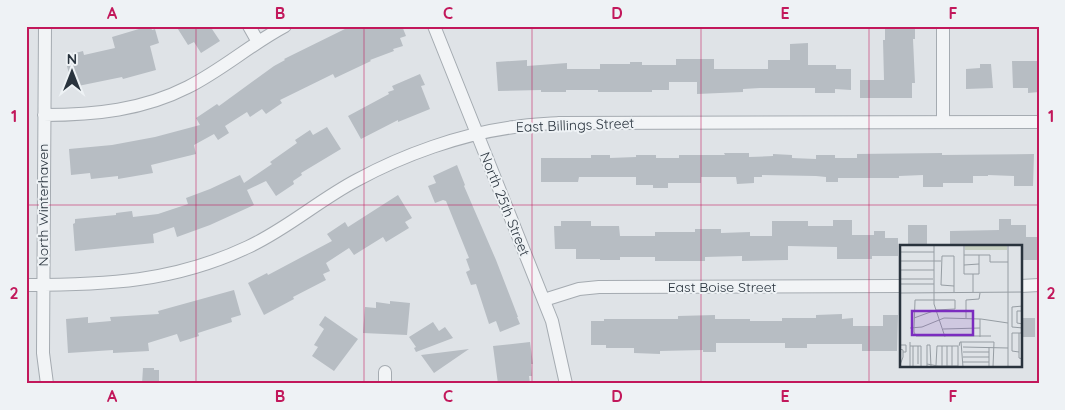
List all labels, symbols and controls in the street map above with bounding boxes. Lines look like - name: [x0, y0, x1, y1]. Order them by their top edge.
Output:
- text: A: [107, 3, 118, 23]
- text: B: [275, 3, 285, 23]
- text: C: [443, 3, 453, 23]
- text: D: [611, 3, 623, 23]
- text: E: [780, 3, 790, 23]
- text: F: [949, 3, 958, 23]
- north arrow: [48, 48, 98, 98]
- text: N: [67, 50, 77, 68]
- text: 1: [11, 106, 17, 126]
- text: 1: [1048, 106, 1054, 126]
- street label: East Billings Street: [515, 114, 635, 136]
- street label: North Winterhaven: [34, 144, 52, 266]
- street label: North 25th Street: [476, 149, 534, 259]
- inset map: [900, 245, 1022, 368]
- street label: East Boise Street: [668, 278, 777, 296]
- text: 2: [9, 283, 19, 303]
- text: 2: [1046, 283, 1056, 303]
- text: A: [107, 386, 118, 406]
- text: B: [275, 386, 285, 406]
- text: C: [443, 386, 453, 406]
- text: D: [611, 386, 623, 406]
- text: E: [780, 386, 790, 406]
- text: F: [949, 386, 958, 406]

